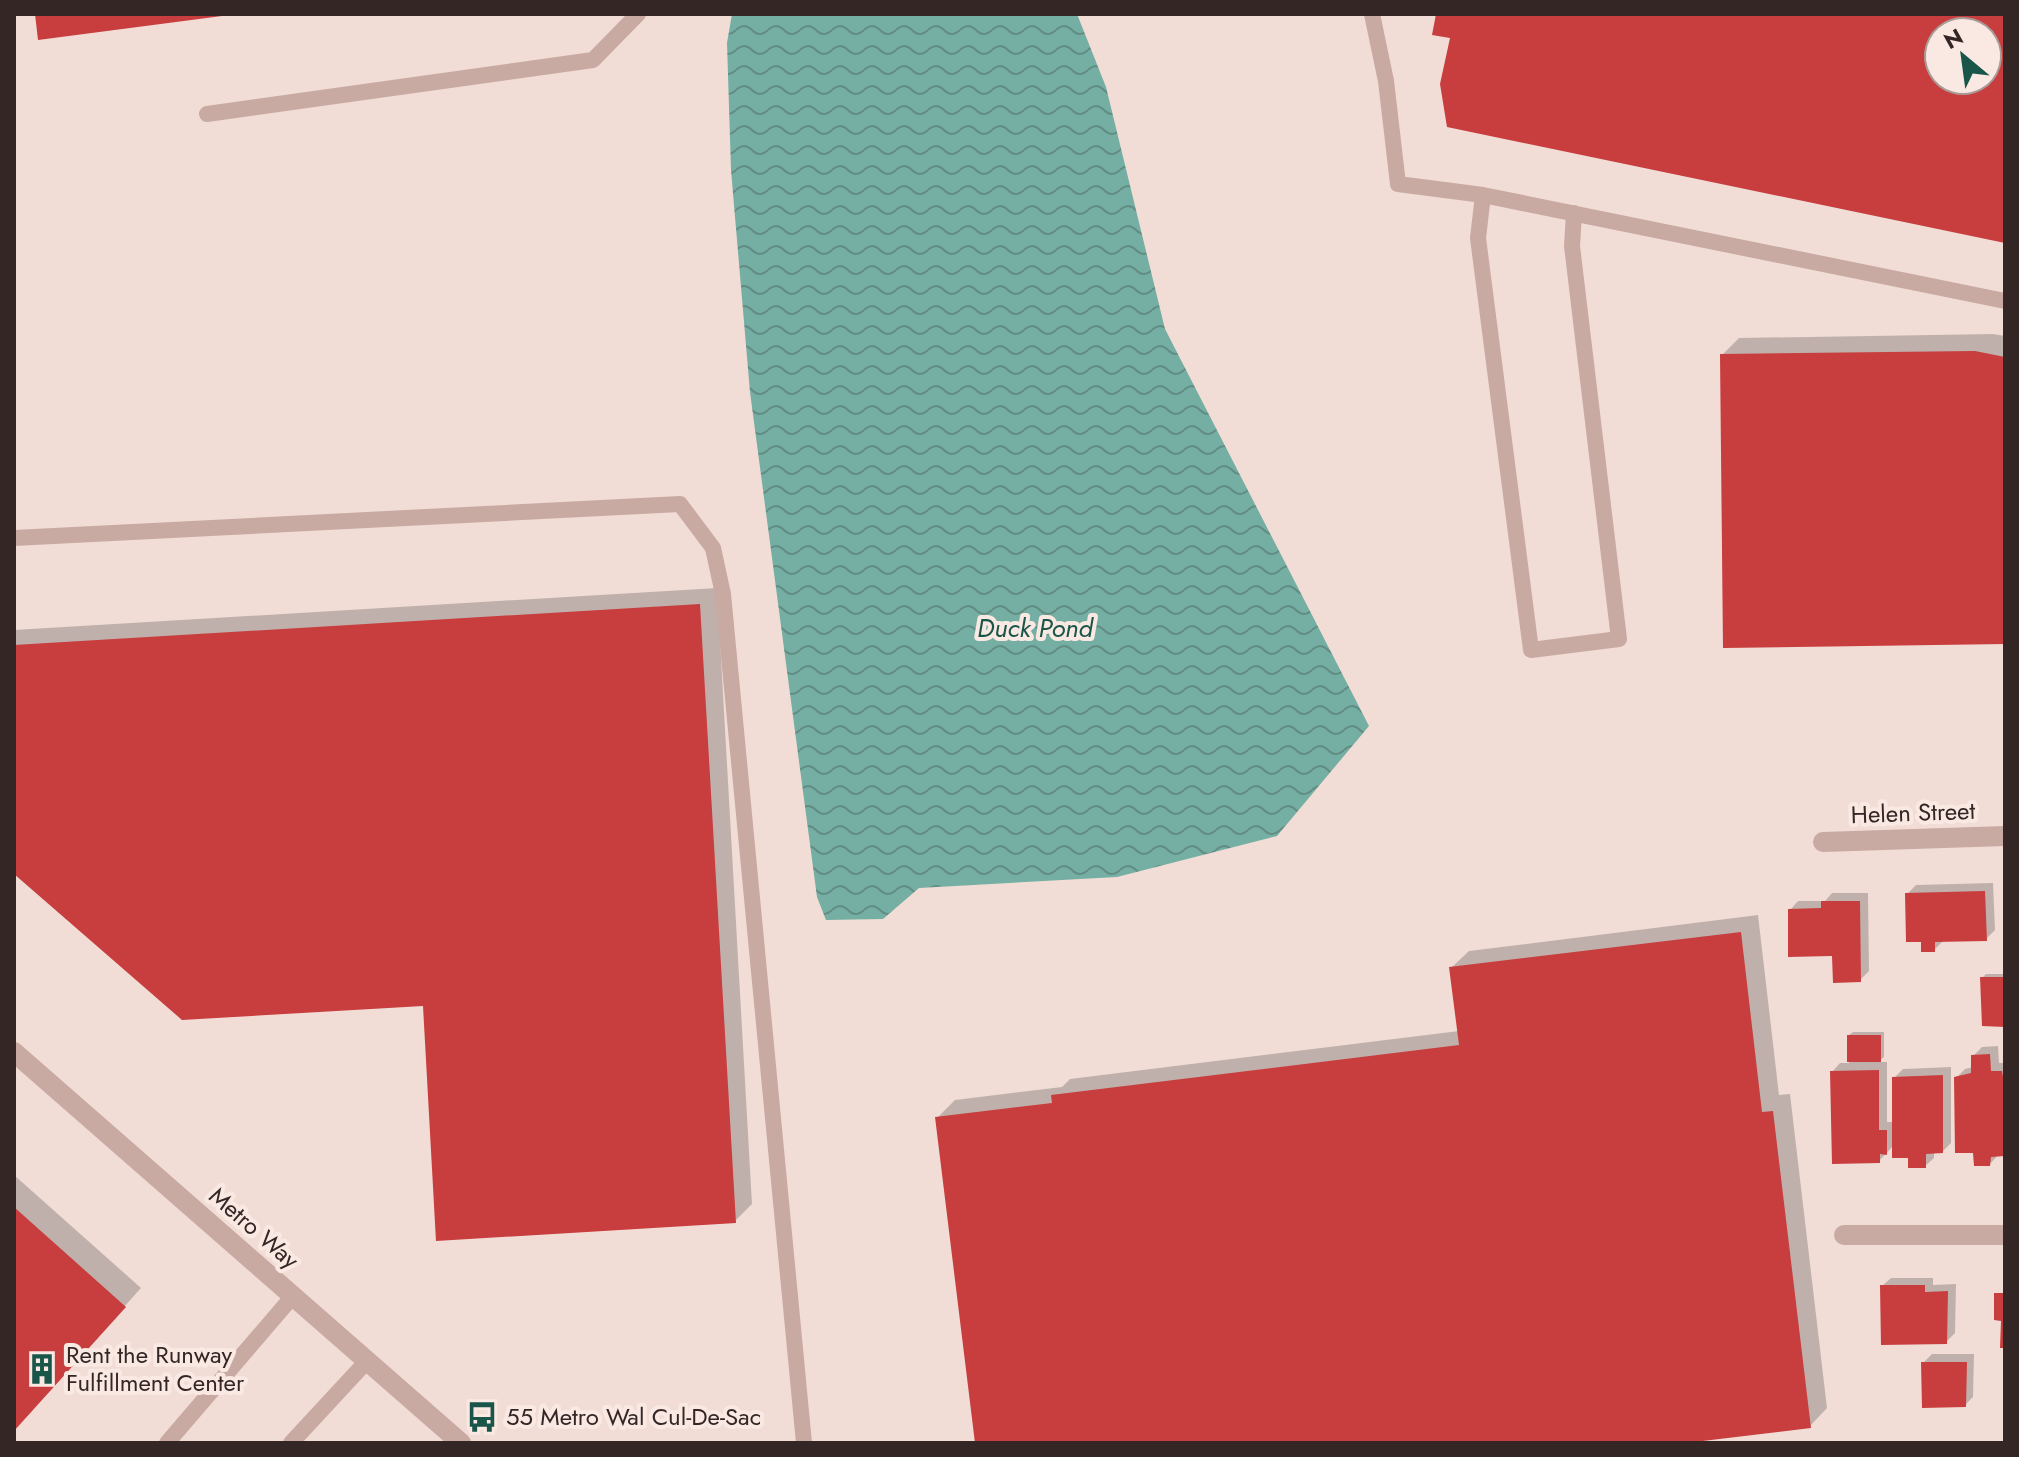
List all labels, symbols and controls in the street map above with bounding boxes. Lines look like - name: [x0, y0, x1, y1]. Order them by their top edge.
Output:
- north arrow: [1923, 16, 2003, 96]
- text: N: [1938, 20, 1969, 57]
- water label: Duck Pond: [977, 609, 1095, 647]
- street label: Helen Street: [1850, 793, 1976, 832]
- street label: Metro Way: [202, 1179, 307, 1277]
- place label: Rent the Runway Fulfillment Center: [66, 1337, 245, 1400]
- building icon: Rent the Runway Fulfillment Center: [25, 1352, 59, 1386]
- place label: 55 Metro Wal Cul-De-Sac: [506, 1399, 761, 1434]
- bus stop icon: 55 Metro Wal Cul-De-Sac: [465, 1400, 499, 1434]

